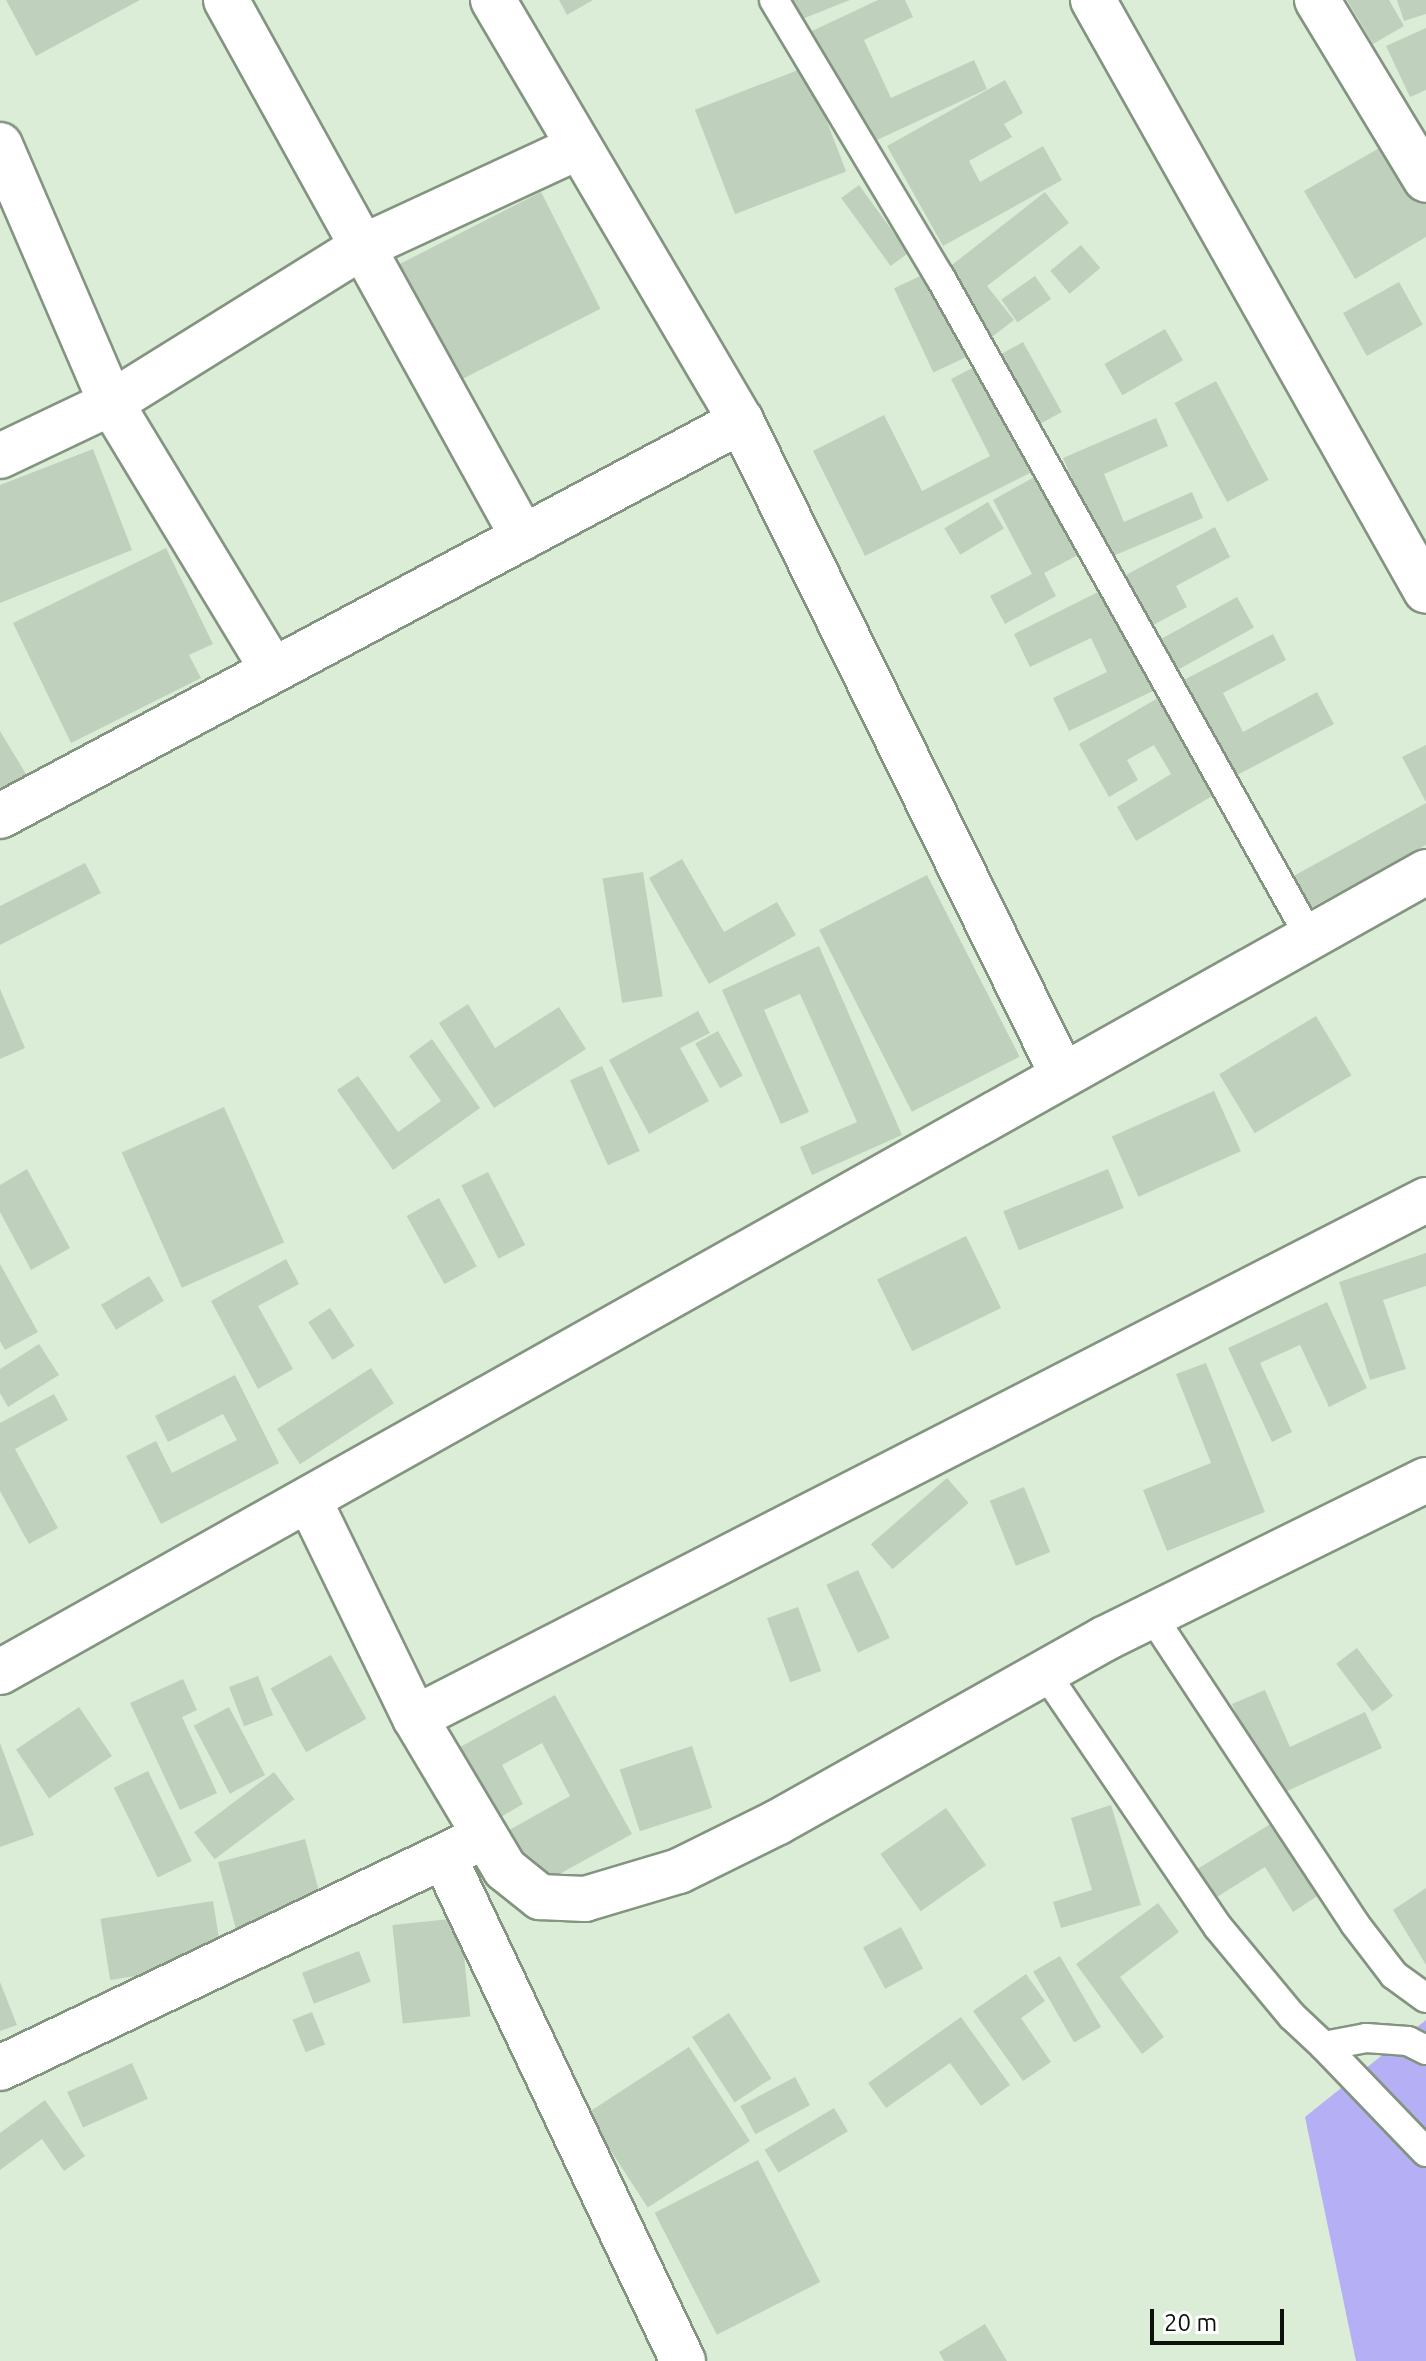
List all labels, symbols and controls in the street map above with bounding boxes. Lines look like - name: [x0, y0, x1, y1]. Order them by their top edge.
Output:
- scale bar: [1154, 2293, 1288, 2343]
- text: 20 m: [1164, 2309, 1217, 2336]

